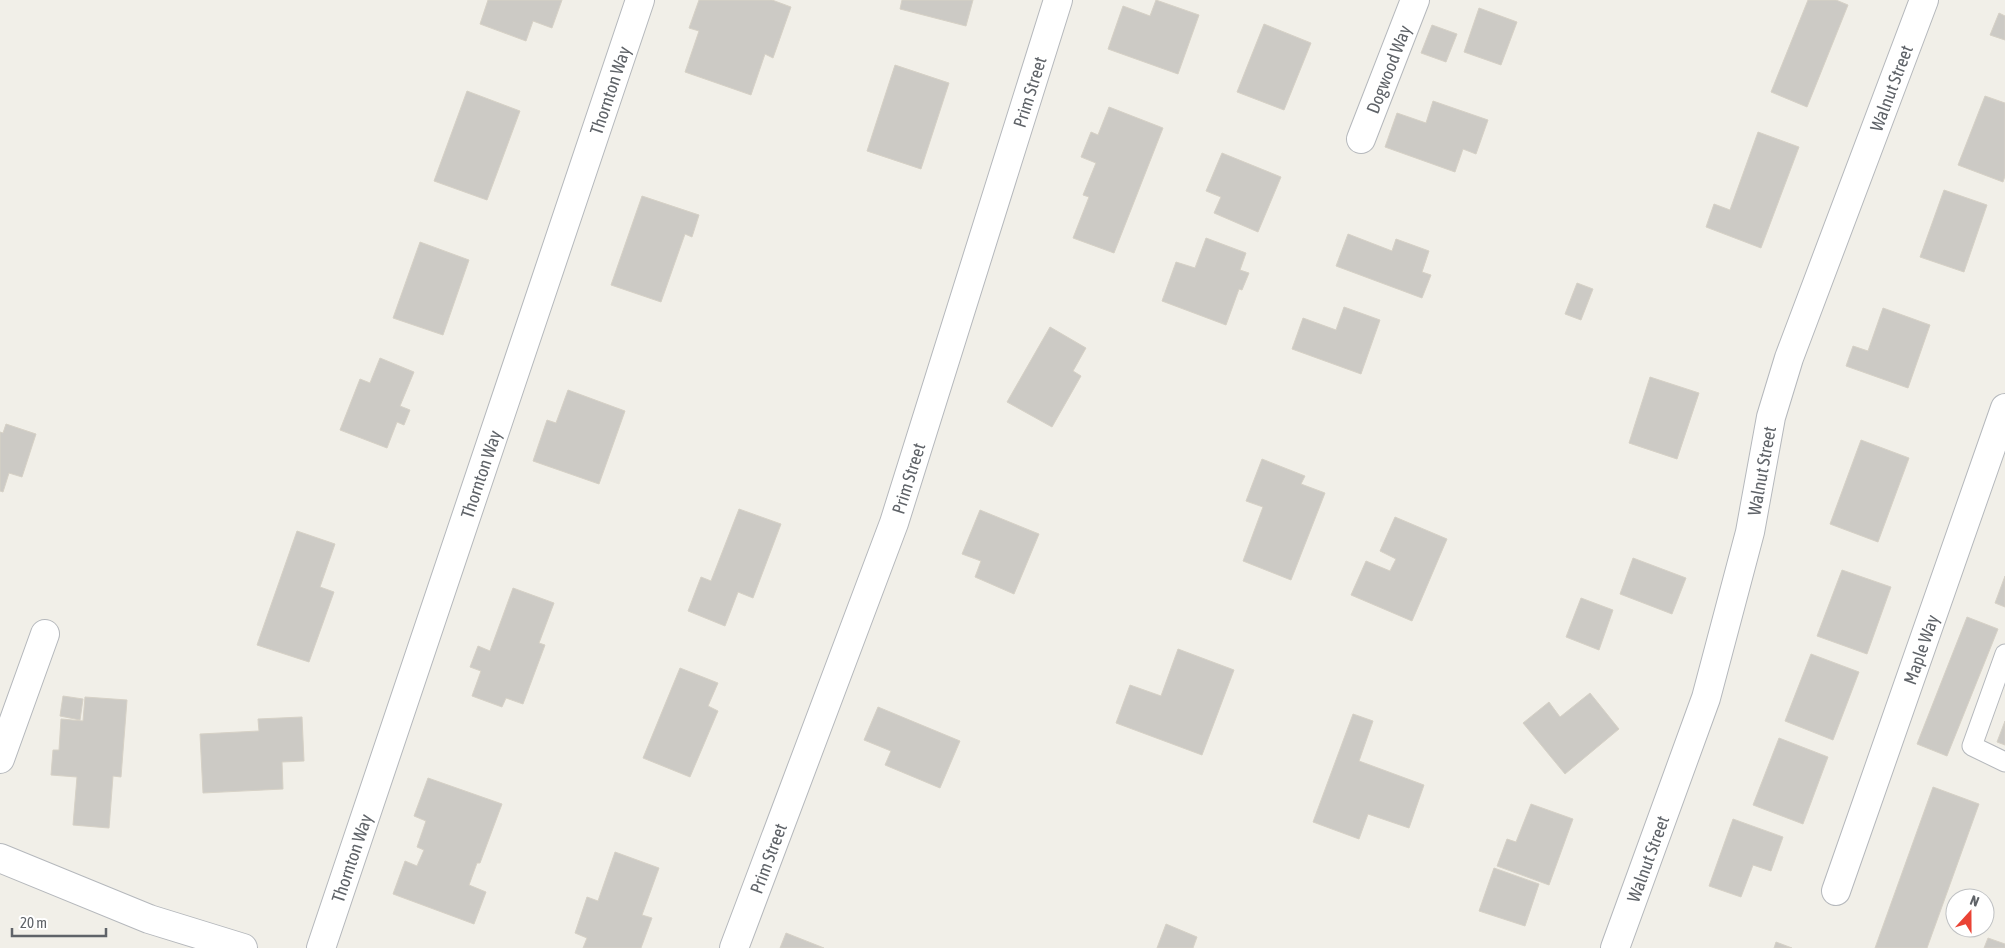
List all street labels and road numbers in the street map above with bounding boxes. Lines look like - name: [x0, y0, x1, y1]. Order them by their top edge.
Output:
- street label: Dogwood Way: [1362, 22, 1415, 116]
- street label: Walnut Street: [1865, 42, 1917, 134]
- street label: Thornton Way: [585, 43, 634, 137]
- street label: Prim Street: [1008, 54, 1050, 130]
- street label: Walnut Street: [1743, 424, 1780, 517]
- street label: Thornton Way: [456, 427, 505, 521]
- street label: Prim Street: [887, 440, 929, 516]
- street label: Maple Way: [1899, 612, 1942, 687]
- street label: Thornton Way: [327, 811, 376, 905]
- street label: Walnut Street: [1622, 813, 1673, 905]
- street label: Prim Street: [745, 820, 791, 896]

